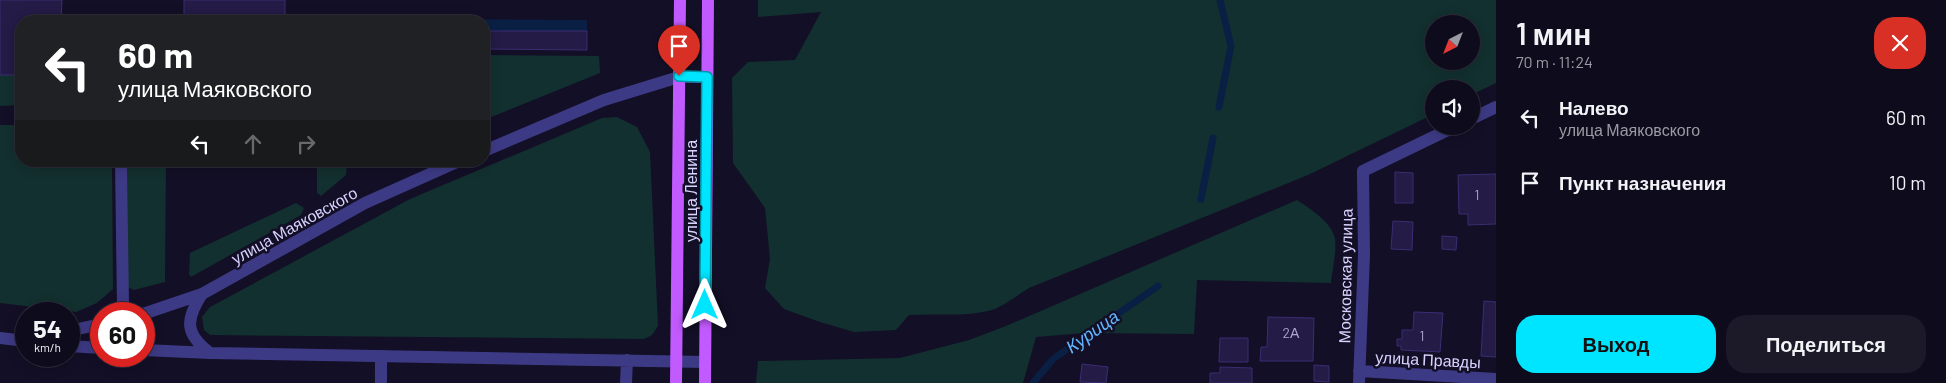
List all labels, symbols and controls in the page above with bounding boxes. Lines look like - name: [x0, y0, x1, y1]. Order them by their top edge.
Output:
- north arrow: [1425, 15, 1480, 70]
- map controls: [1425, 15, 1480, 135]
- text: 1 мин: [1516, 15, 1591, 51]
- button: close: [1874, 17, 1926, 69]
- pin: [658, 25, 700, 76]
- icon: arrive: [665, 32, 693, 60]
- text: 60 m: [118, 33, 193, 75]
- icon: left: [35, 35, 100, 100]
- text: 70 m · 11:24: [1516, 52, 1593, 71]
- text: улица Маяковского: [118, 75, 312, 101]
- button: sound: [1425, 80, 1480, 135]
- text: Налево: [1559, 96, 1629, 119]
- icon: left: [1516, 104, 1544, 132]
- text: 60 m: [1886, 106, 1926, 129]
- text: улица Маяковского: [1559, 120, 1700, 139]
- icon: left: [186, 130, 214, 158]
- icon: ahead: [239, 130, 267, 158]
- icon: right: [292, 130, 320, 158]
- street label: улица Ленина: [681, 140, 700, 242]
- icon: arrive: [1516, 169, 1544, 197]
- text: Пункт назначения: [1559, 171, 1726, 194]
- text: 10 m: [1889, 171, 1926, 194]
- street label: улица Маяковского: [228, 182, 360, 268]
- house number: 1: [1475, 186, 1479, 203]
- street label: Московская улица: [1334, 208, 1356, 344]
- position arrow: [678, 278, 730, 330]
- speed limit sign: 60: [90, 302, 155, 367]
- water label: Курица: [1061, 305, 1123, 357]
- text: 54: [33, 313, 62, 343]
- button: Выход: [1516, 315, 1716, 373]
- button: Поделиться: [1726, 315, 1926, 373]
- house number: 2А: [1283, 324, 1300, 341]
- house number: 1: [1420, 327, 1424, 344]
- text: km/h: [34, 340, 61, 354]
- street label: улица Правды: [1375, 347, 1481, 371]

